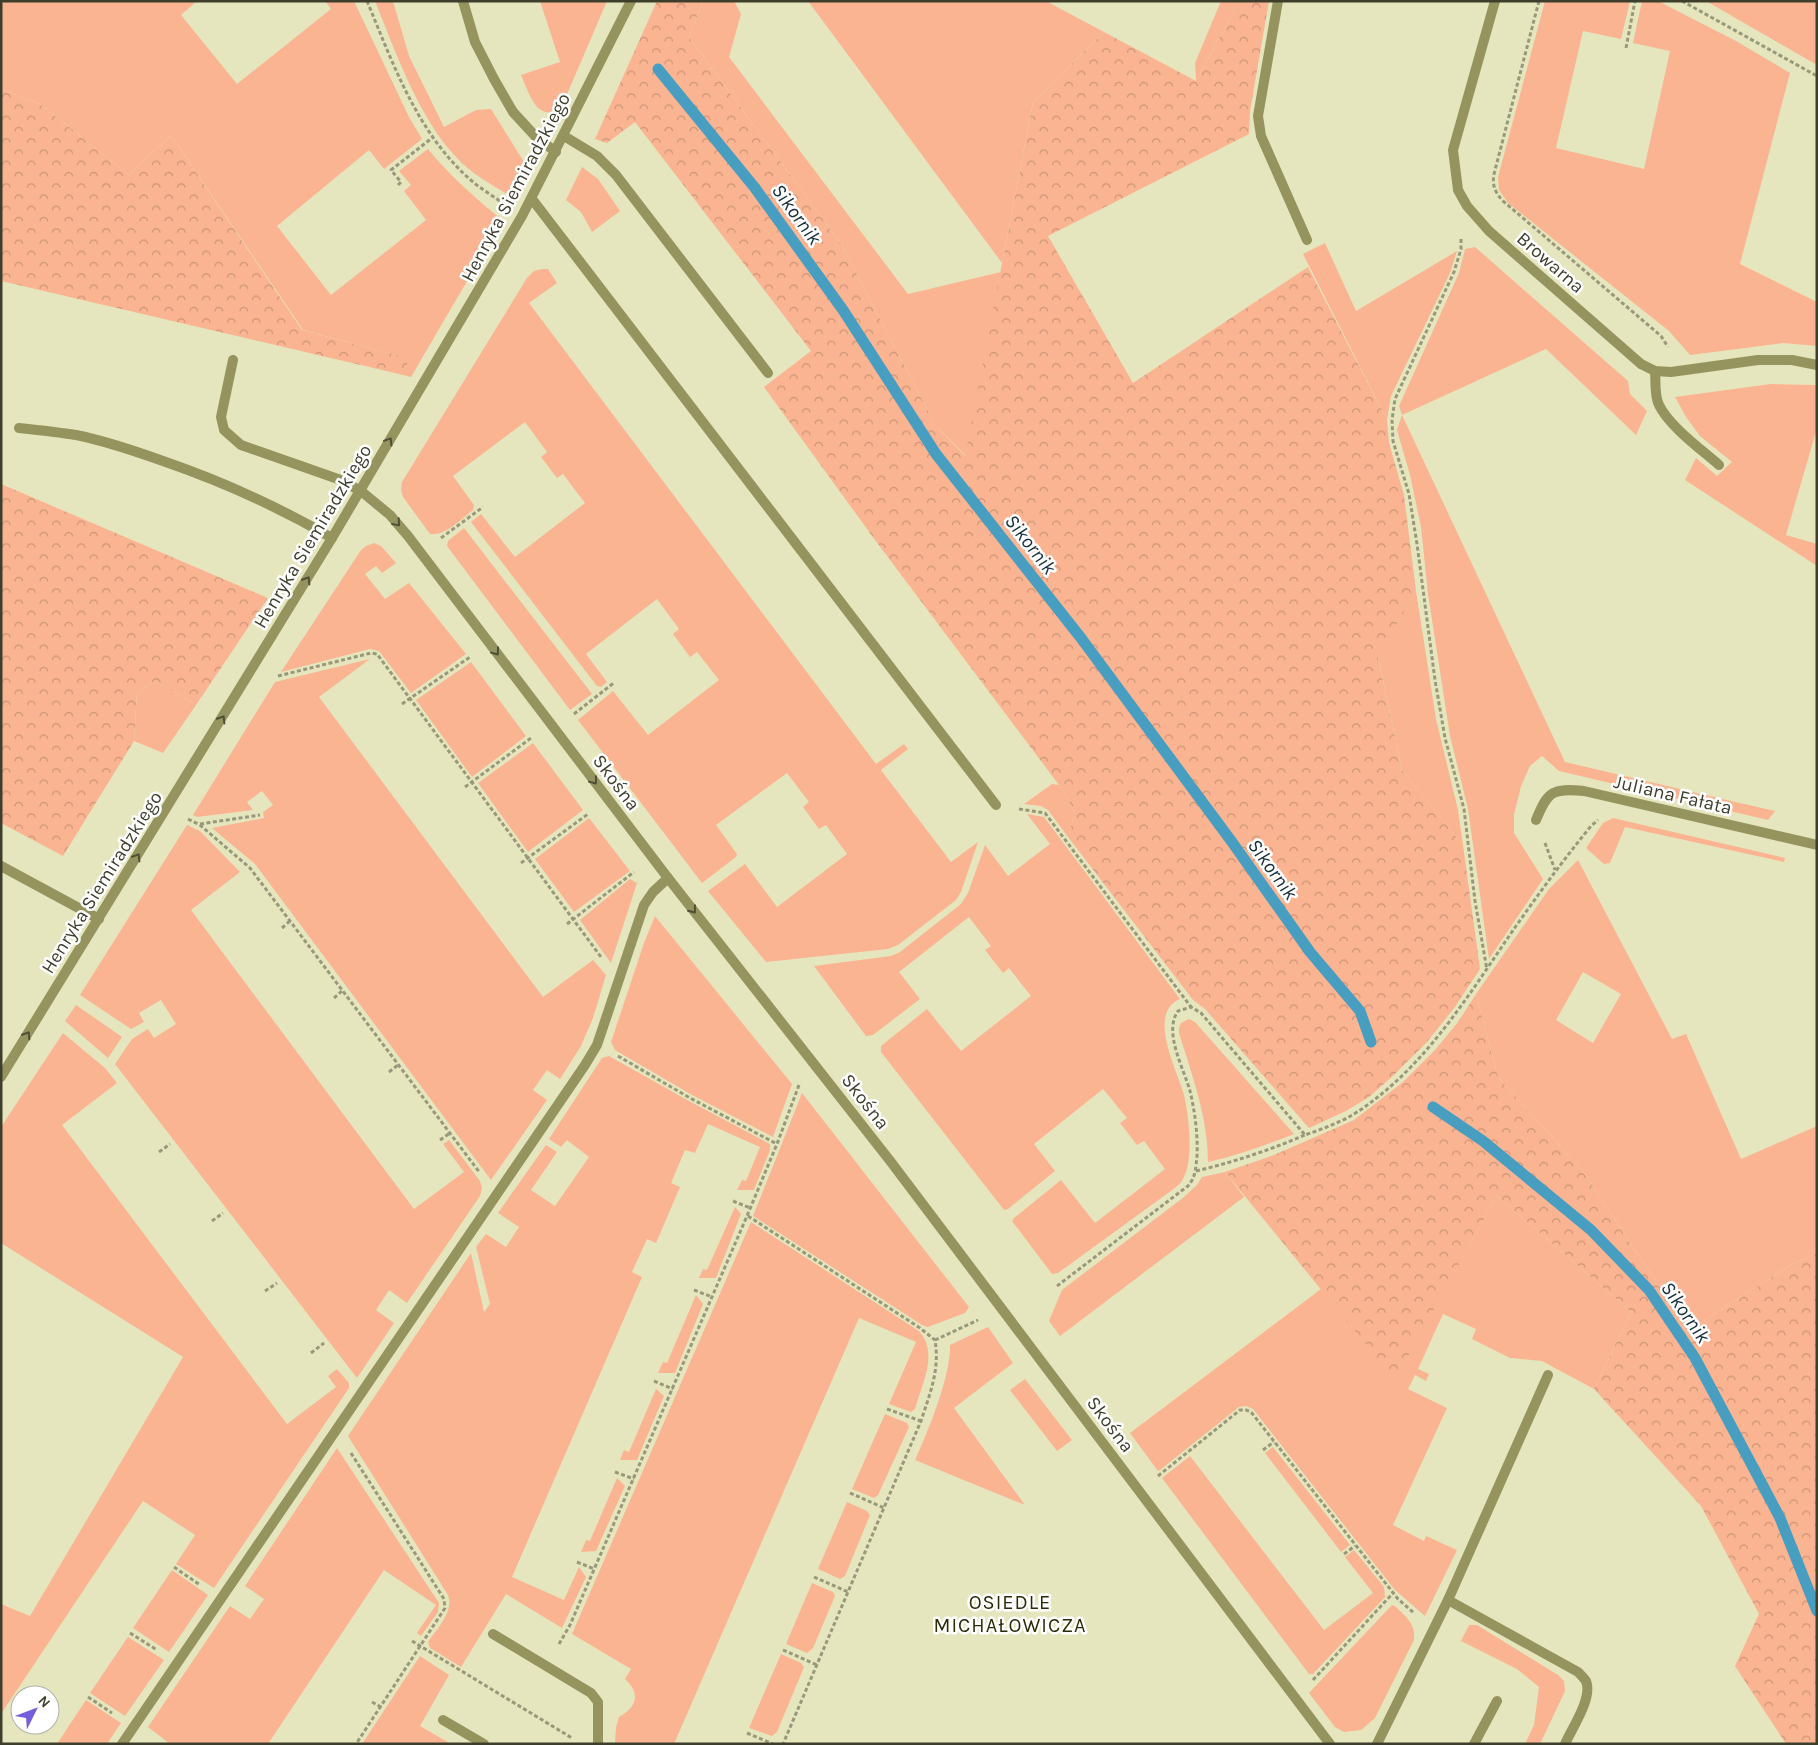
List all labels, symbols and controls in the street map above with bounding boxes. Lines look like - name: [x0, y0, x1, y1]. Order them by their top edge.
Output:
- street label: Henryka Siemiradzkiego: [457, 89, 575, 286]
- water label: Sikornik: [767, 179, 827, 250]
- street label: Browarna: [1512, 228, 1589, 298]
- one-way arrow: [383, 437, 393, 446]
- street label: Henryka Siemiradzkiego: [249, 441, 376, 632]
- water label: Sikornik: [1000, 510, 1062, 579]
- one-way arrow: [391, 518, 400, 527]
- one-way arrow: [300, 577, 310, 586]
- one-way arrow: [490, 646, 499, 656]
- one-way arrow: [215, 715, 225, 724]
- street label: Skośna: [588, 750, 644, 815]
- street label: Juliana Fałata: [1612, 771, 1734, 819]
- one-way arrow: [589, 775, 597, 784]
- street label: Henryka Siemiradzkiego: [37, 787, 167, 978]
- water label: Sikornik: [1243, 834, 1303, 905]
- one-way arrow: [130, 854, 140, 863]
- one-way arrow: [688, 904, 696, 913]
- one-way arrow: [20, 1032, 30, 1041]
- street label: Skośna: [837, 1069, 894, 1134]
- water label: Sikornik: [1656, 1277, 1715, 1348]
- street label: Skośna: [1082, 1392, 1138, 1457]
- district label: OSIEDLE MICHAŁOWICZA: [934, 1591, 1086, 1637]
- north arrow: [10, 1685, 60, 1735]
- text: N: [35, 1692, 54, 1711]

